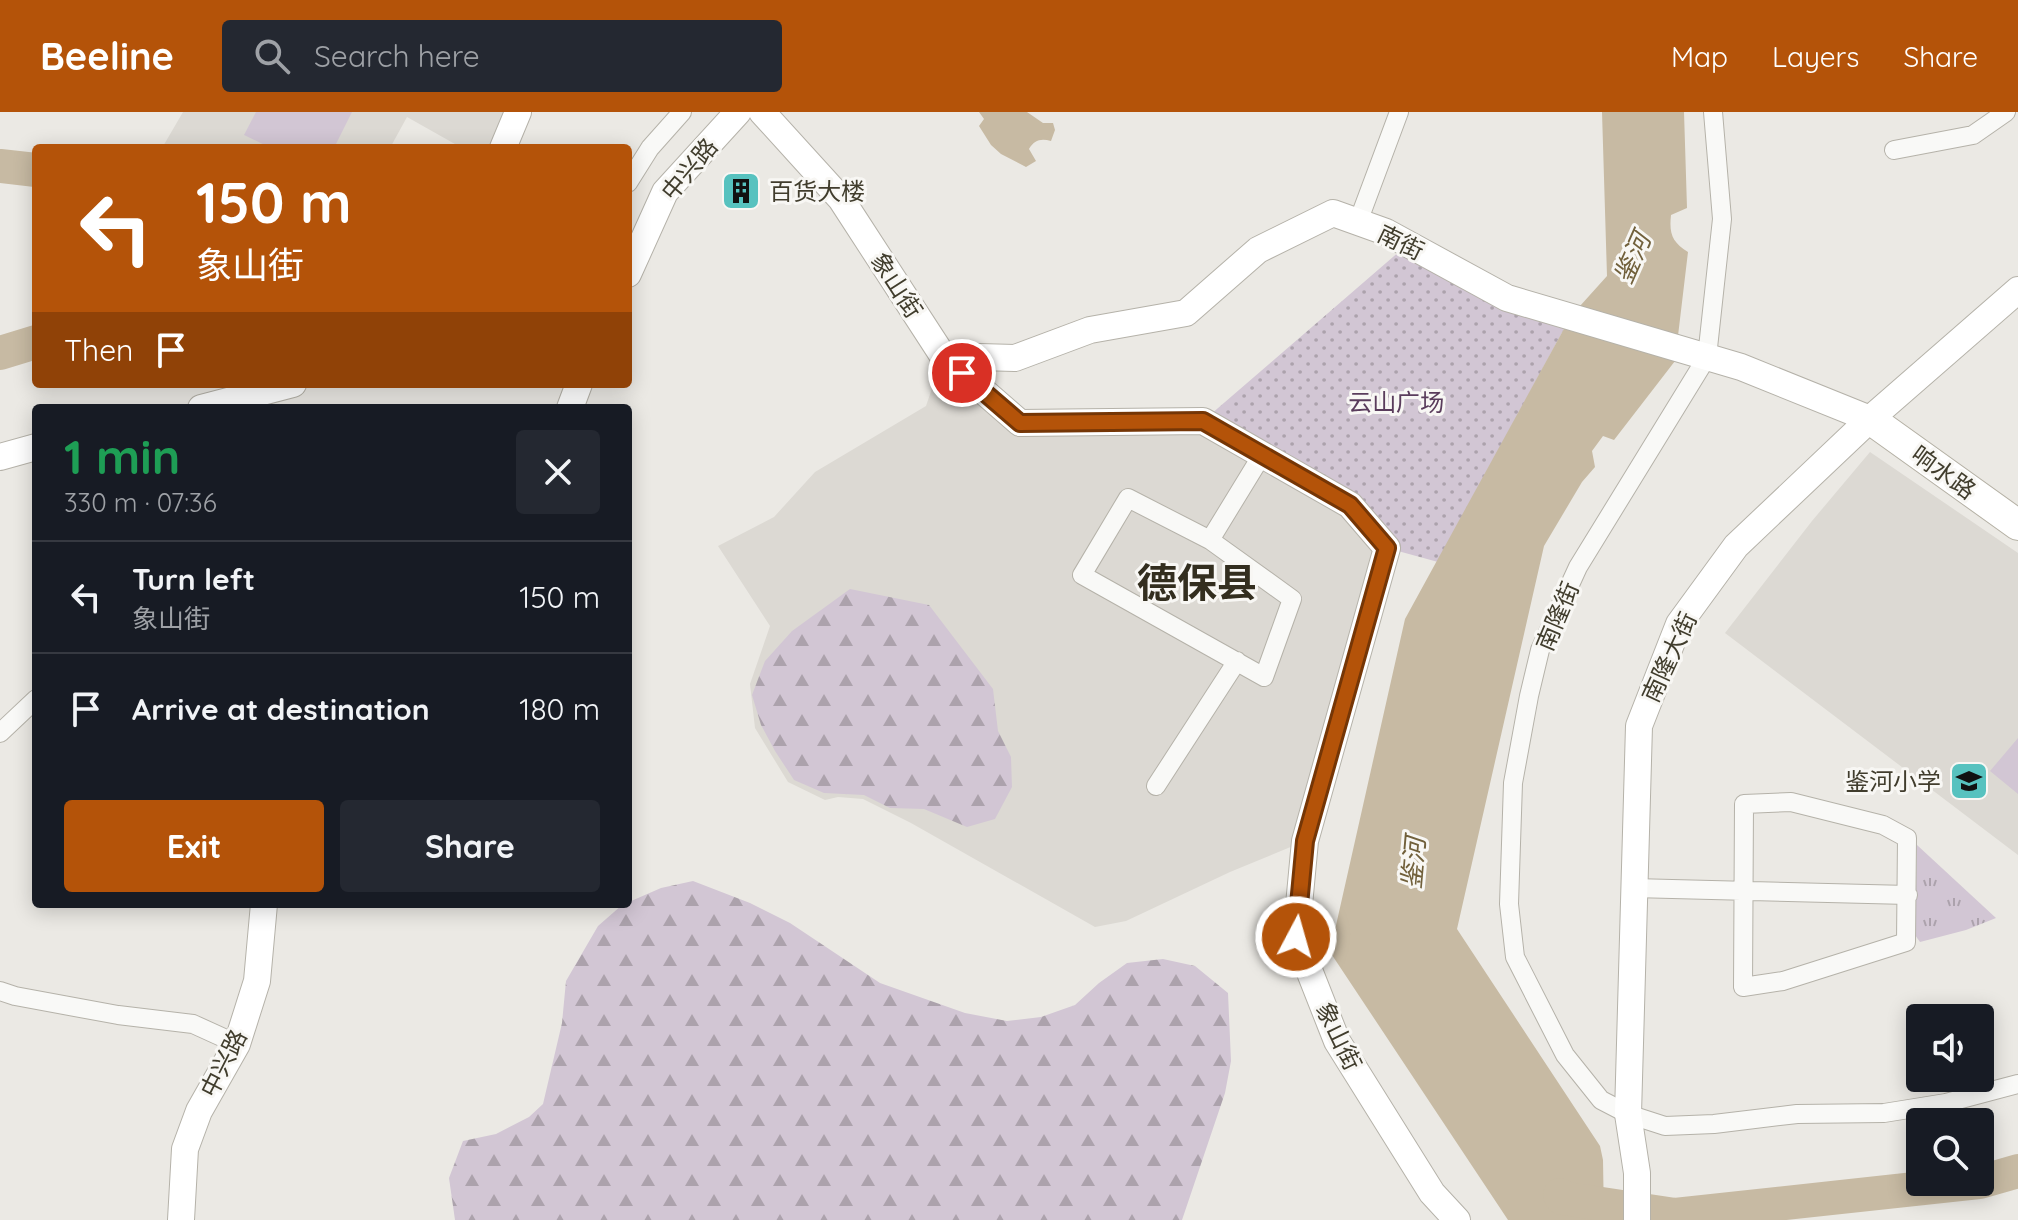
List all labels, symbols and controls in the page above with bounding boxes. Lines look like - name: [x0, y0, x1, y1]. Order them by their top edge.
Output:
- search box: [222, 20, 782, 92]
- text: Beeline: [40, 32, 174, 80]
- icon: search: [250, 34, 294, 78]
- text: Search here: [314, 37, 480, 75]
- text: Map: [1671, 39, 1728, 74]
- text: Layers: [1772, 39, 1859, 74]
- text: Share: [1903, 39, 1978, 74]
- street label: 中兴路: [654, 132, 724, 206]
- text: 150 m: [196, 167, 352, 237]
- building icon: 百货大楼: [720, 170, 762, 212]
- icon: left: [64, 176, 168, 280]
- place label: 百货大楼: [769, 176, 865, 206]
- street label: 南街: [1373, 218, 1429, 266]
- water label: 鉴河: [1606, 223, 1660, 288]
- text: 象山街: [196, 242, 304, 287]
- street label: 象山街: [865, 247, 929, 323]
- icon: arrive: [149, 328, 193, 372]
- text: Then: [64, 331, 133, 369]
- pin: [928, 339, 996, 407]
- icon: arrive: [940, 351, 984, 395]
- park label: 云山广场: [1348, 387, 1444, 417]
- text: 1 min: [64, 426, 180, 486]
- button: close: [516, 430, 600, 514]
- street label: 响水路: [1906, 439, 1982, 505]
- text: 330 m · 07:36: [64, 486, 217, 519]
- district label: 德保县: [1137, 557, 1257, 607]
- text: Turn left: [132, 560, 255, 598]
- icon: left: [64, 575, 108, 619]
- street label: 南隆街: [1529, 577, 1585, 655]
- text: 150 m: [519, 578, 600, 616]
- text: 象山街: [132, 602, 210, 635]
- street label: 南隆大街: [1635, 607, 1703, 707]
- icon: arrive: [64, 687, 108, 731]
- text: Arrive at destination: [132, 690, 430, 728]
- text: 180 m: [519, 690, 600, 728]
- school or university icon: 鉴河小学: [1948, 760, 1990, 802]
- place label: 鉴河小学: [1845, 766, 1941, 796]
- button: Exit: [64, 800, 324, 892]
- button: Share: [340, 800, 600, 892]
- water label: 鉴河: [1394, 831, 1432, 890]
- position arrow: [1254, 895, 1338, 979]
- street label: 象山街: [1310, 997, 1368, 1075]
- map controls: [1906, 1004, 1994, 1196]
- button: sound: [1906, 1004, 1994, 1092]
- street label: 中兴路: [193, 1024, 253, 1102]
- button: search: [1906, 1108, 1994, 1196]

